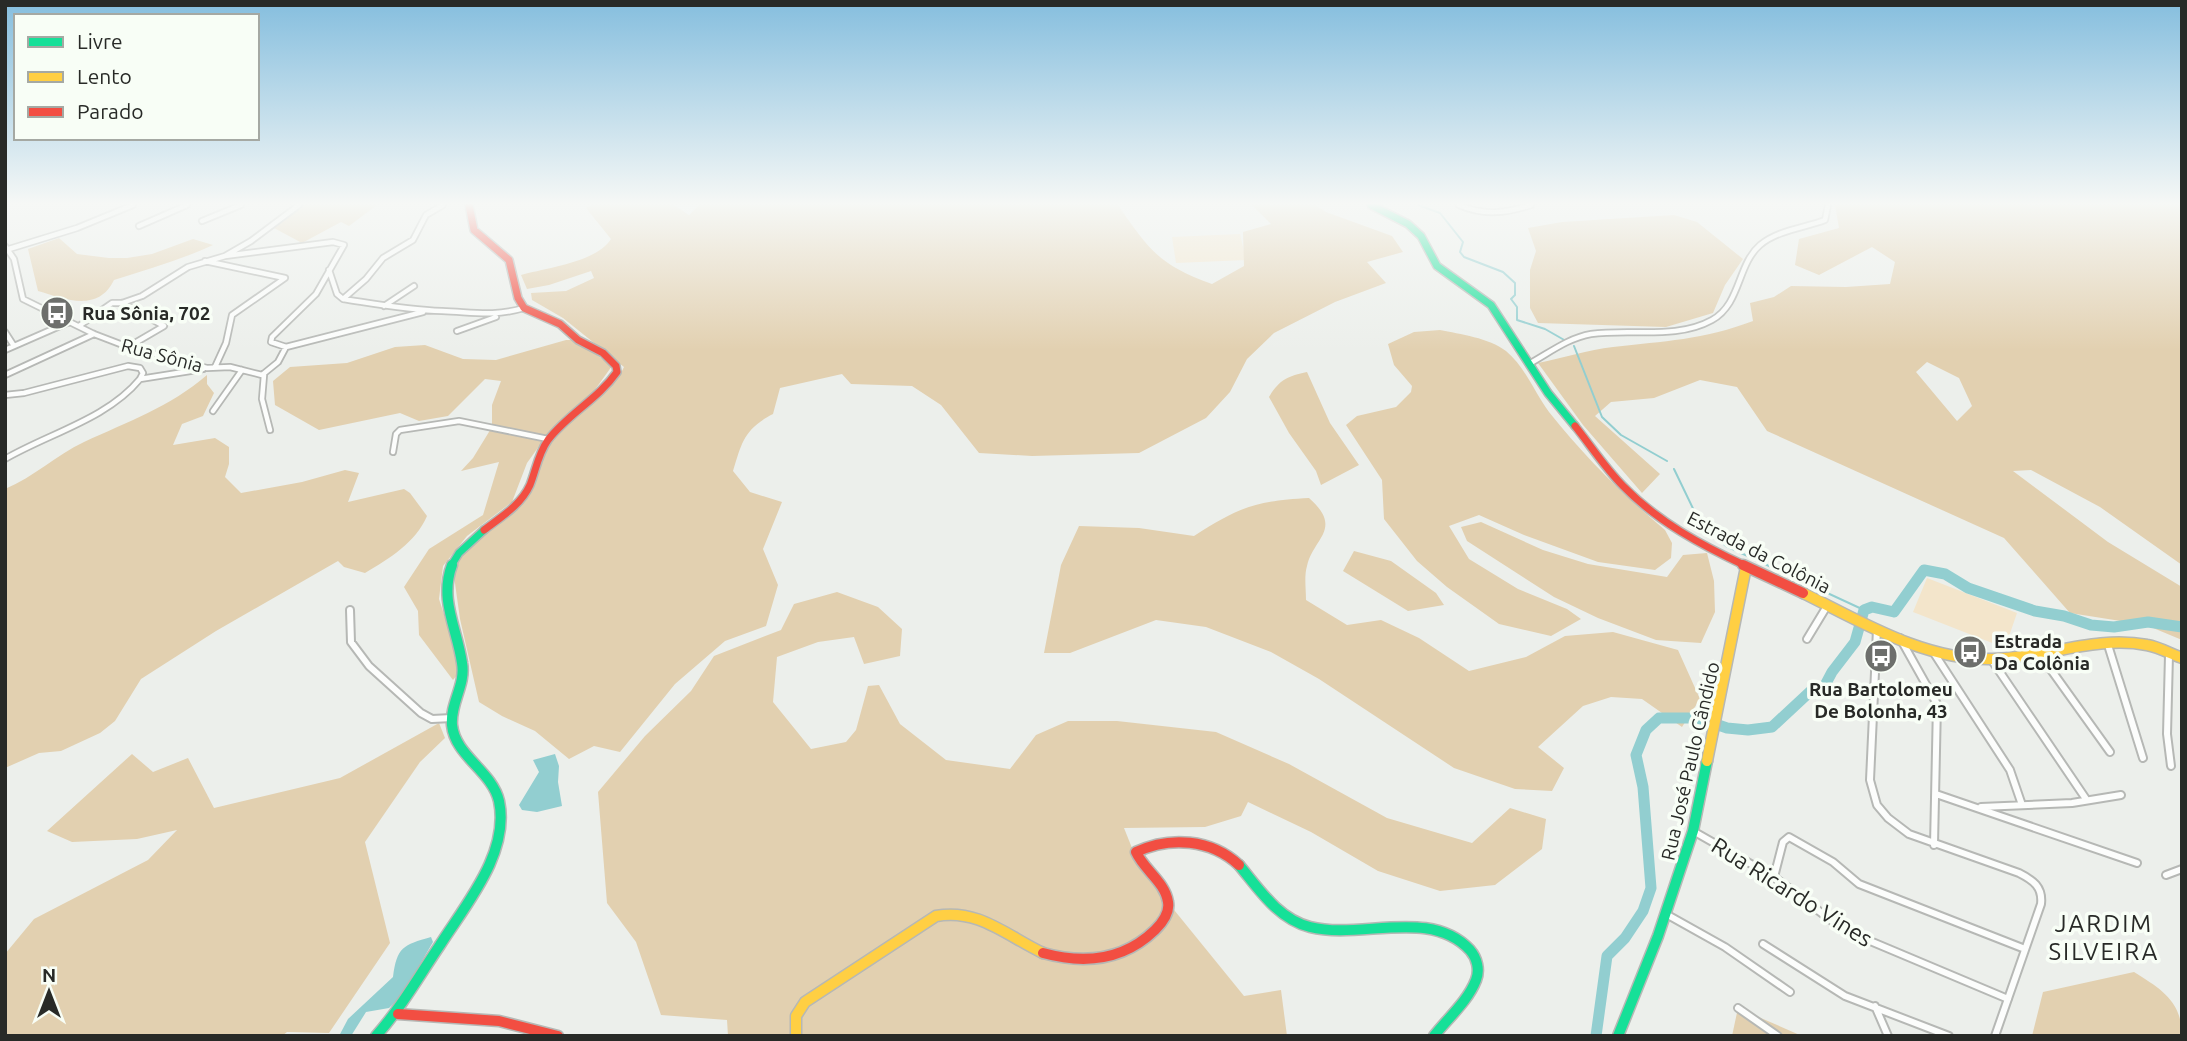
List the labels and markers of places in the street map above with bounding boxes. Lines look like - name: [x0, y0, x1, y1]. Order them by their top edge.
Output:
- bus stop icon: Rua Sônia, 702: [38, 294, 76, 332]
- place label: Rua Sônia, 702: [82, 302, 211, 324]
- place label: Estrada Da Colônia: [1994, 630, 2090, 674]
- bus stop icon: Estrada Da Colônia: [1951, 633, 1989, 671]
- bus stop icon: Rua Bartolomeu De Bolonha, 43: [1862, 637, 1900, 675]
- place label: Rua Bartolomeu De Bolonha, 43: [1809, 678, 1953, 722]

